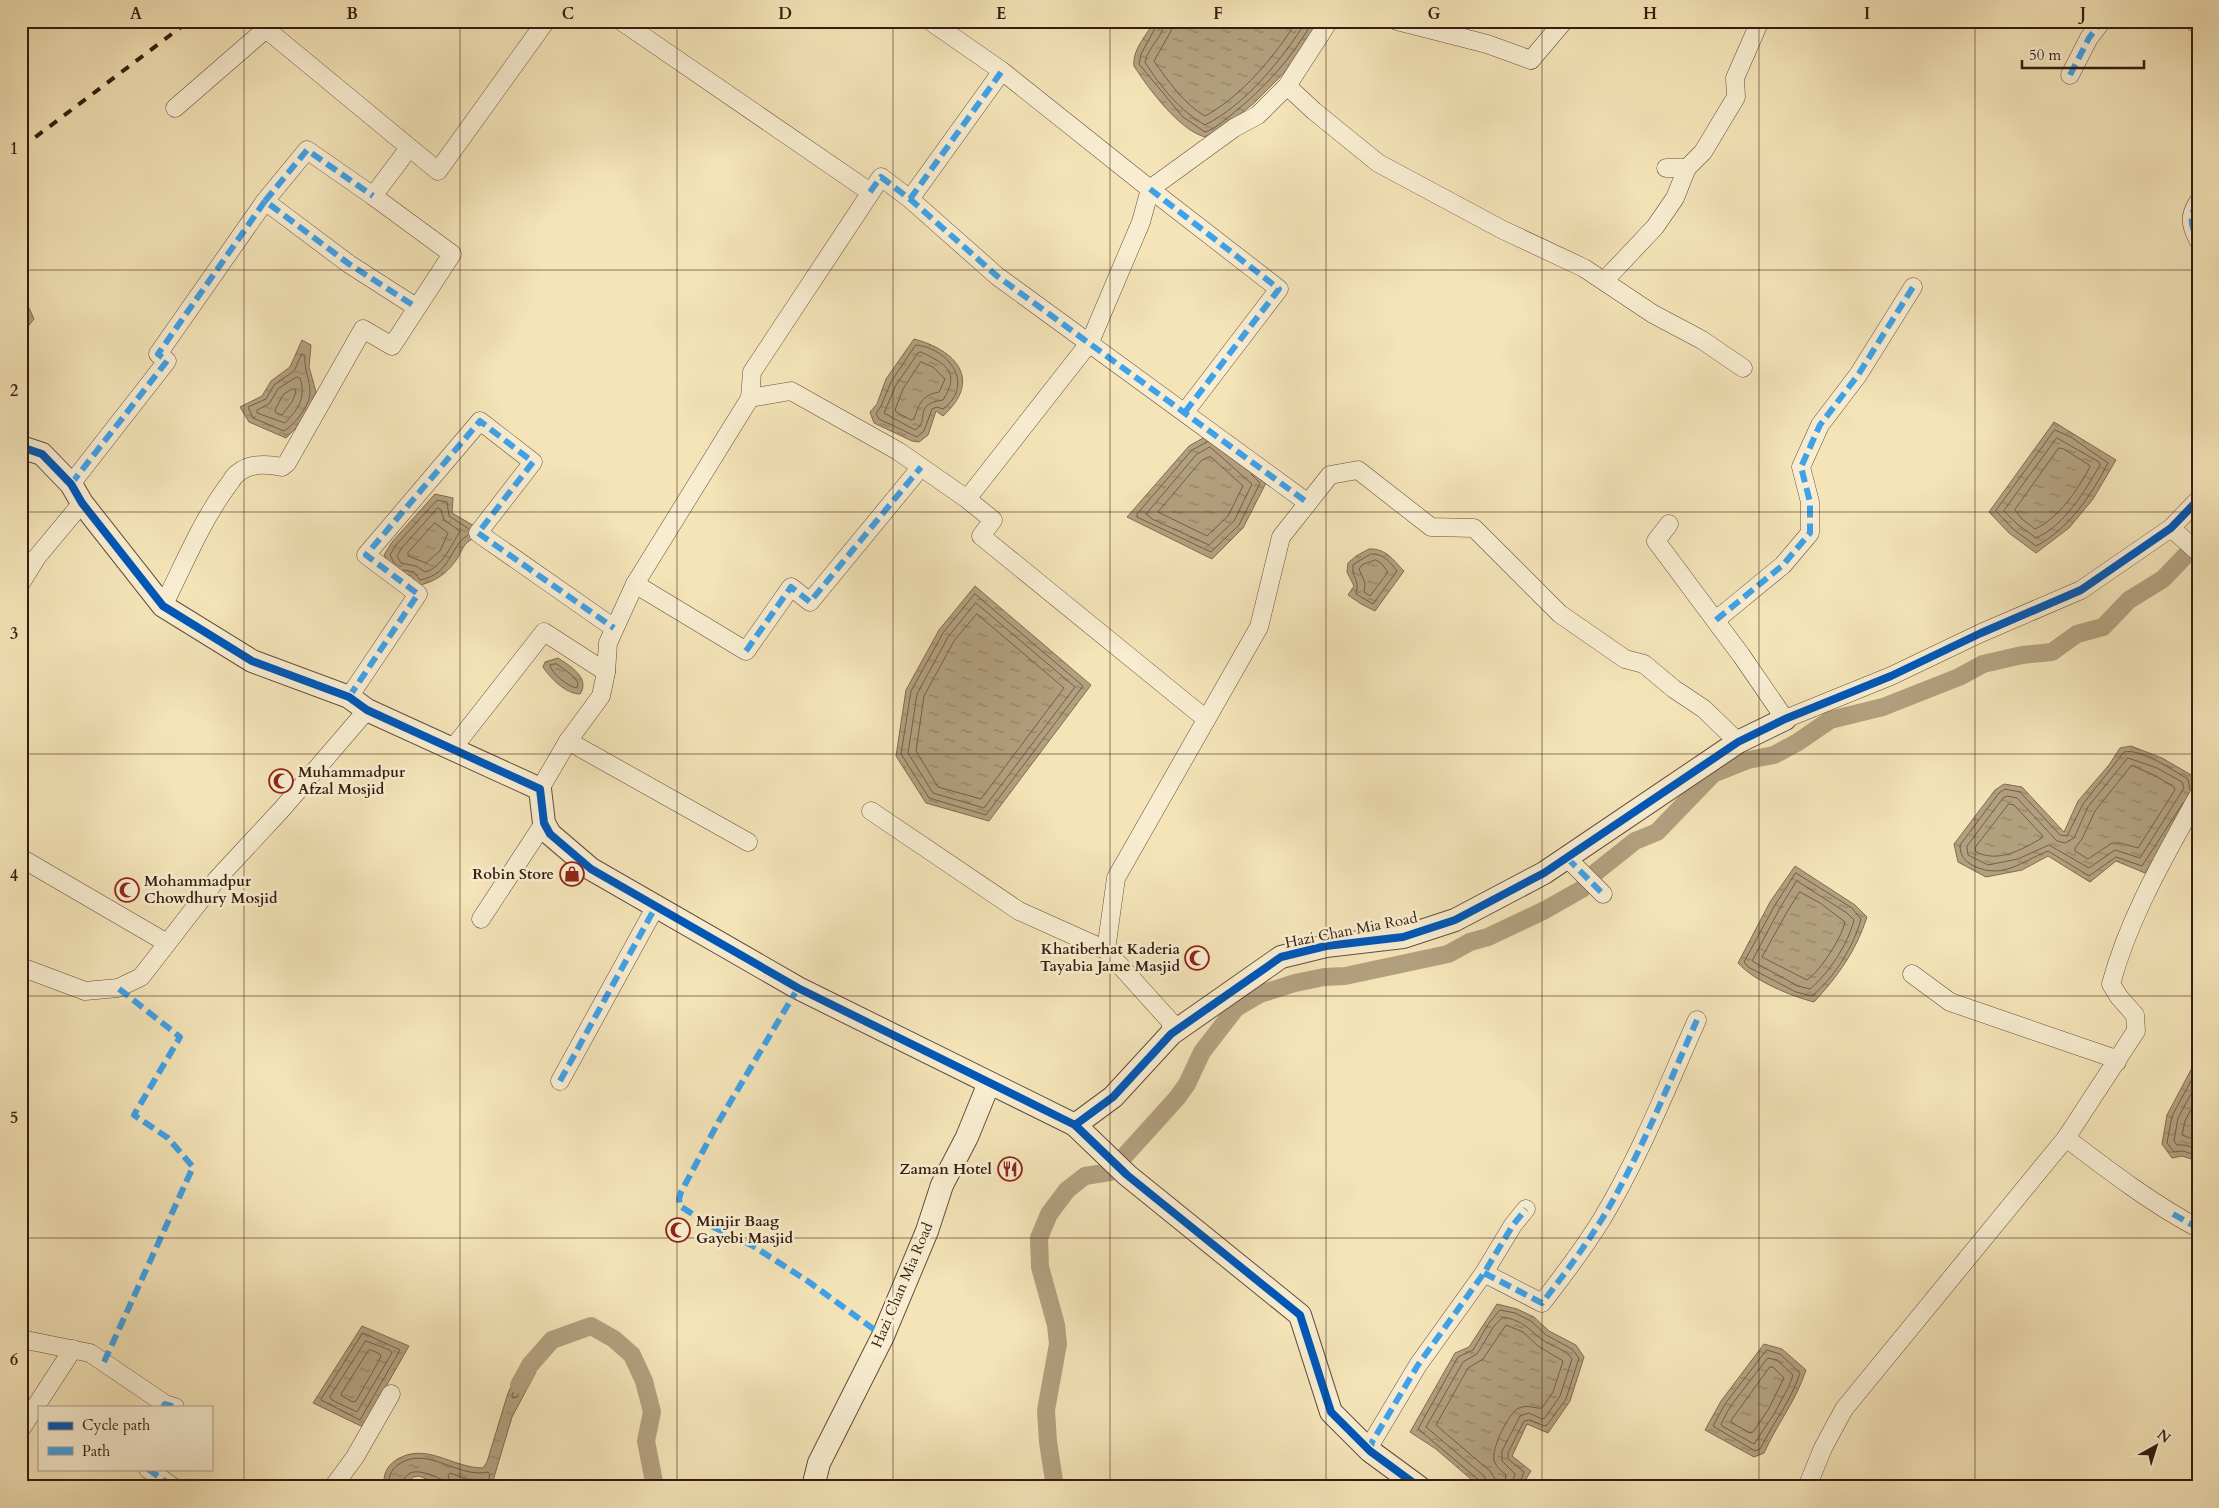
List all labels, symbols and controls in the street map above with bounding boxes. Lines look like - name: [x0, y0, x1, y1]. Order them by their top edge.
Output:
- text: A: [130, 3, 142, 25]
- text: B: [346, 3, 358, 25]
- text: C: [562, 3, 574, 25]
- text: D: [778, 3, 792, 25]
- text: E: [996, 3, 1006, 25]
- text: F: [1213, 3, 1223, 25]
- text: G: [1427, 3, 1441, 25]
- text: H: [1643, 3, 1657, 25]
- text: I: [1864, 3, 1870, 25]
- text: J: [2078, 3, 2086, 25]
- scale bar: [2022, 38, 2144, 70]
- text: 50 m: [2029, 45, 2061, 65]
- text: 1: [10, 138, 18, 160]
- text: 2: [10, 380, 18, 402]
- text: 3: [10, 623, 18, 645]
- place label: Muhammadpur Afzal Mosjid: [298, 762, 406, 799]
- mosque icon: Muhammadpur Afzal Mosjid: [268, 768, 294, 794]
- shop icon: Robin Store: [559, 861, 585, 887]
- place label: Robin Store: [472, 864, 554, 884]
- text: 4: [10, 865, 18, 887]
- place label: Mohammadpur Chowdhury Mosjid: [144, 871, 278, 908]
- mosque icon: Mohammadpur Chowdhury Mosjid: [114, 877, 140, 903]
- street label: Hazi Chan Mia Road: [1283, 907, 1419, 953]
- place label: Khatiberhat Kaderia Tayabia Jame Masjid: [1040, 939, 1181, 976]
- mosque icon: Khatiberhat Kaderia Tayabia Jame Masjid: [1184, 945, 1210, 971]
- text: 5: [10, 1107, 18, 1129]
- restaurant icon: Zaman Hotel: [997, 1156, 1023, 1182]
- place label: Zaman Hotel: [899, 1159, 993, 1179]
- place label: Minjir Baag Gayebi Masjid: [696, 1211, 793, 1248]
- mosque icon: Minjir Baag Gayebi Masjid: [665, 1217, 691, 1243]
- street label: Hazi Chan Mia Road: [867, 1219, 937, 1351]
- text: 6: [10, 1349, 18, 1371]
- legend: [38, 1406, 212, 1470]
- text: Cycle path: [82, 1415, 151, 1435]
- north arrow: [2132, 1420, 2182, 1470]
- text: N: [2153, 1425, 2175, 1447]
- text: Path: [82, 1441, 111, 1461]

